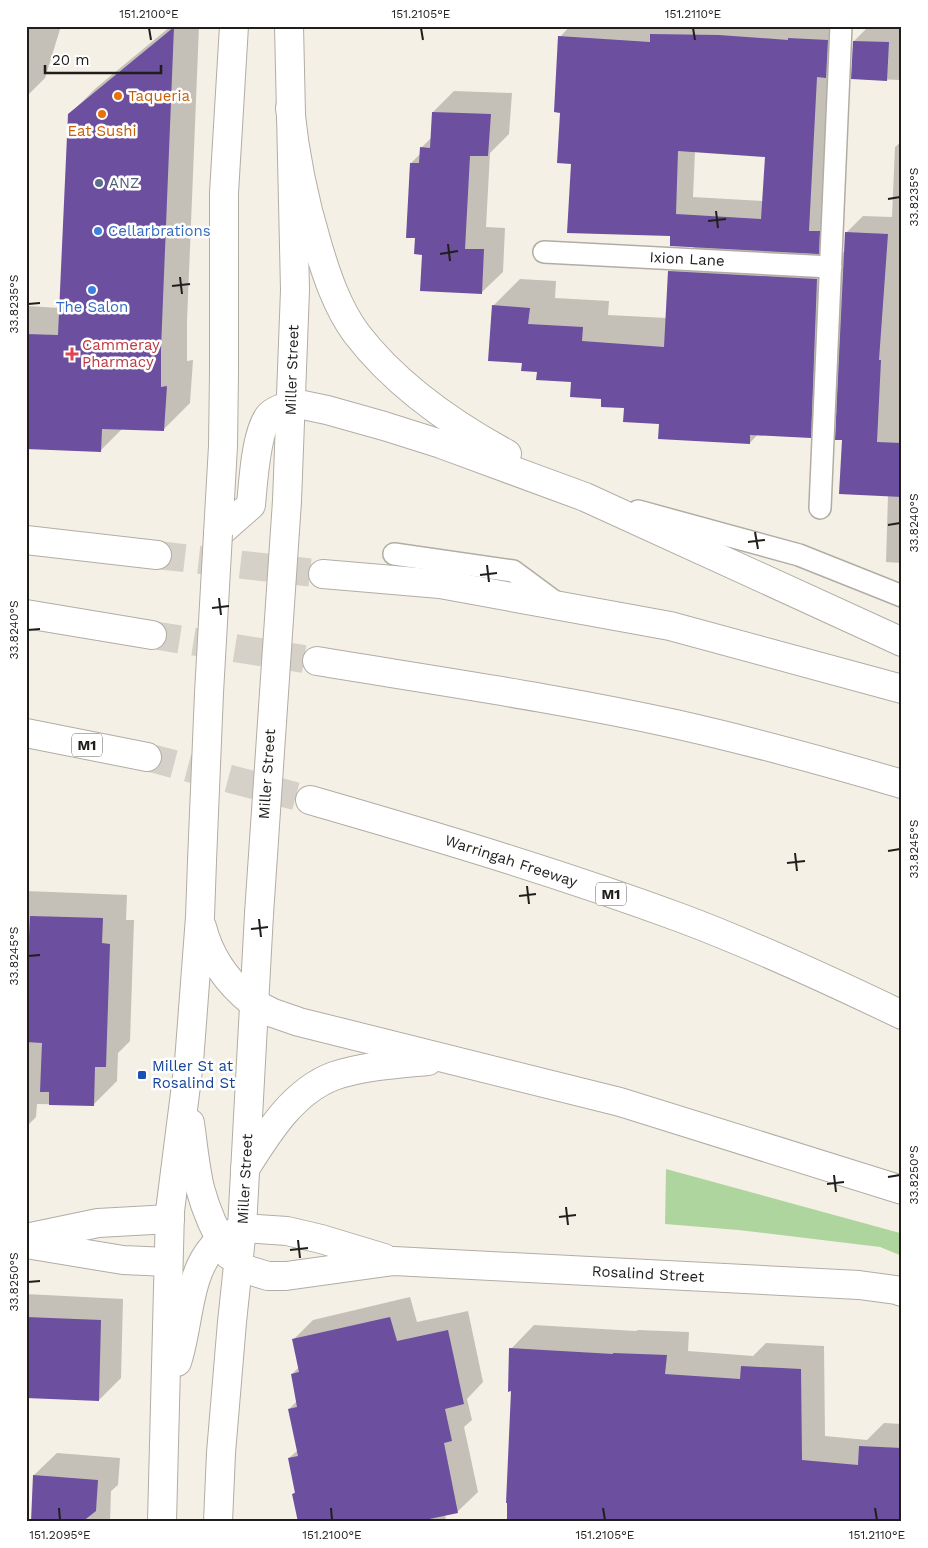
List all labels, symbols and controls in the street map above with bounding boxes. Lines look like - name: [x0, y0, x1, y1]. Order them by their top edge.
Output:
- text: 151.2100°E: [119, 7, 179, 21]
- text: 151.2105°E: [392, 7, 451, 21]
- text: 151.2110°E: [665, 7, 722, 21]
- scale bar: [45, 42, 161, 74]
- text: 20 m: [52, 51, 90, 69]
- place label: Taqueria: [128, 87, 190, 105]
- marker: Taqueria: [112, 90, 124, 102]
- marker: Eat Sushi: [96, 108, 108, 120]
- place label: Eat Sushi: [67, 122, 137, 140]
- text: 33.8235°S: [907, 168, 921, 226]
- place label: ANZ: [109, 174, 139, 192]
- marker: ANZ: [93, 177, 105, 189]
- place label: Cellarbrations: [108, 222, 211, 240]
- marker: Cellarbrations: [92, 225, 104, 237]
- street label: Ixion Lane: [649, 248, 725, 270]
- text: 33.8235°S: [7, 275, 21, 333]
- marker: The Salon: [86, 284, 98, 296]
- place label: The Salon: [56, 298, 128, 316]
- street label: Miller Street: [281, 324, 303, 416]
- place label: Cammeray Pharmacy: [82, 336, 160, 371]
- marker: Cammeray Pharmacy: [66, 348, 78, 360]
- text: 33.8240°S: [907, 493, 921, 553]
- text: 33.8240°S: [7, 600, 21, 660]
- street label: Miller Street: [255, 727, 279, 820]
- road number: M1: [72, 734, 102, 756]
- text: 33.8245°S: [907, 820, 921, 878]
- street label: Warringah Freeway: [442, 831, 580, 891]
- road number: M1: [596, 882, 626, 906]
- text: 33.8245°S: [7, 927, 21, 985]
- place label: Miller St at Rosalind St: [152, 1057, 236, 1092]
- marker: Miller St at Rosalind St: [136, 1069, 148, 1081]
- street label: Miller Street: [234, 1133, 256, 1225]
- text: 33.8250°S: [907, 1145, 921, 1205]
- text: 33.8250°S: [7, 1252, 21, 1312]
- street label: Rosalind Street: [591, 1262, 705, 1286]
- text: 151.2095°E: [29, 1528, 91, 1542]
- text: 151.2100°E: [302, 1528, 362, 1542]
- text: 151.2105°E: [576, 1528, 635, 1542]
- text: 151.2110°E: [849, 1528, 906, 1542]

